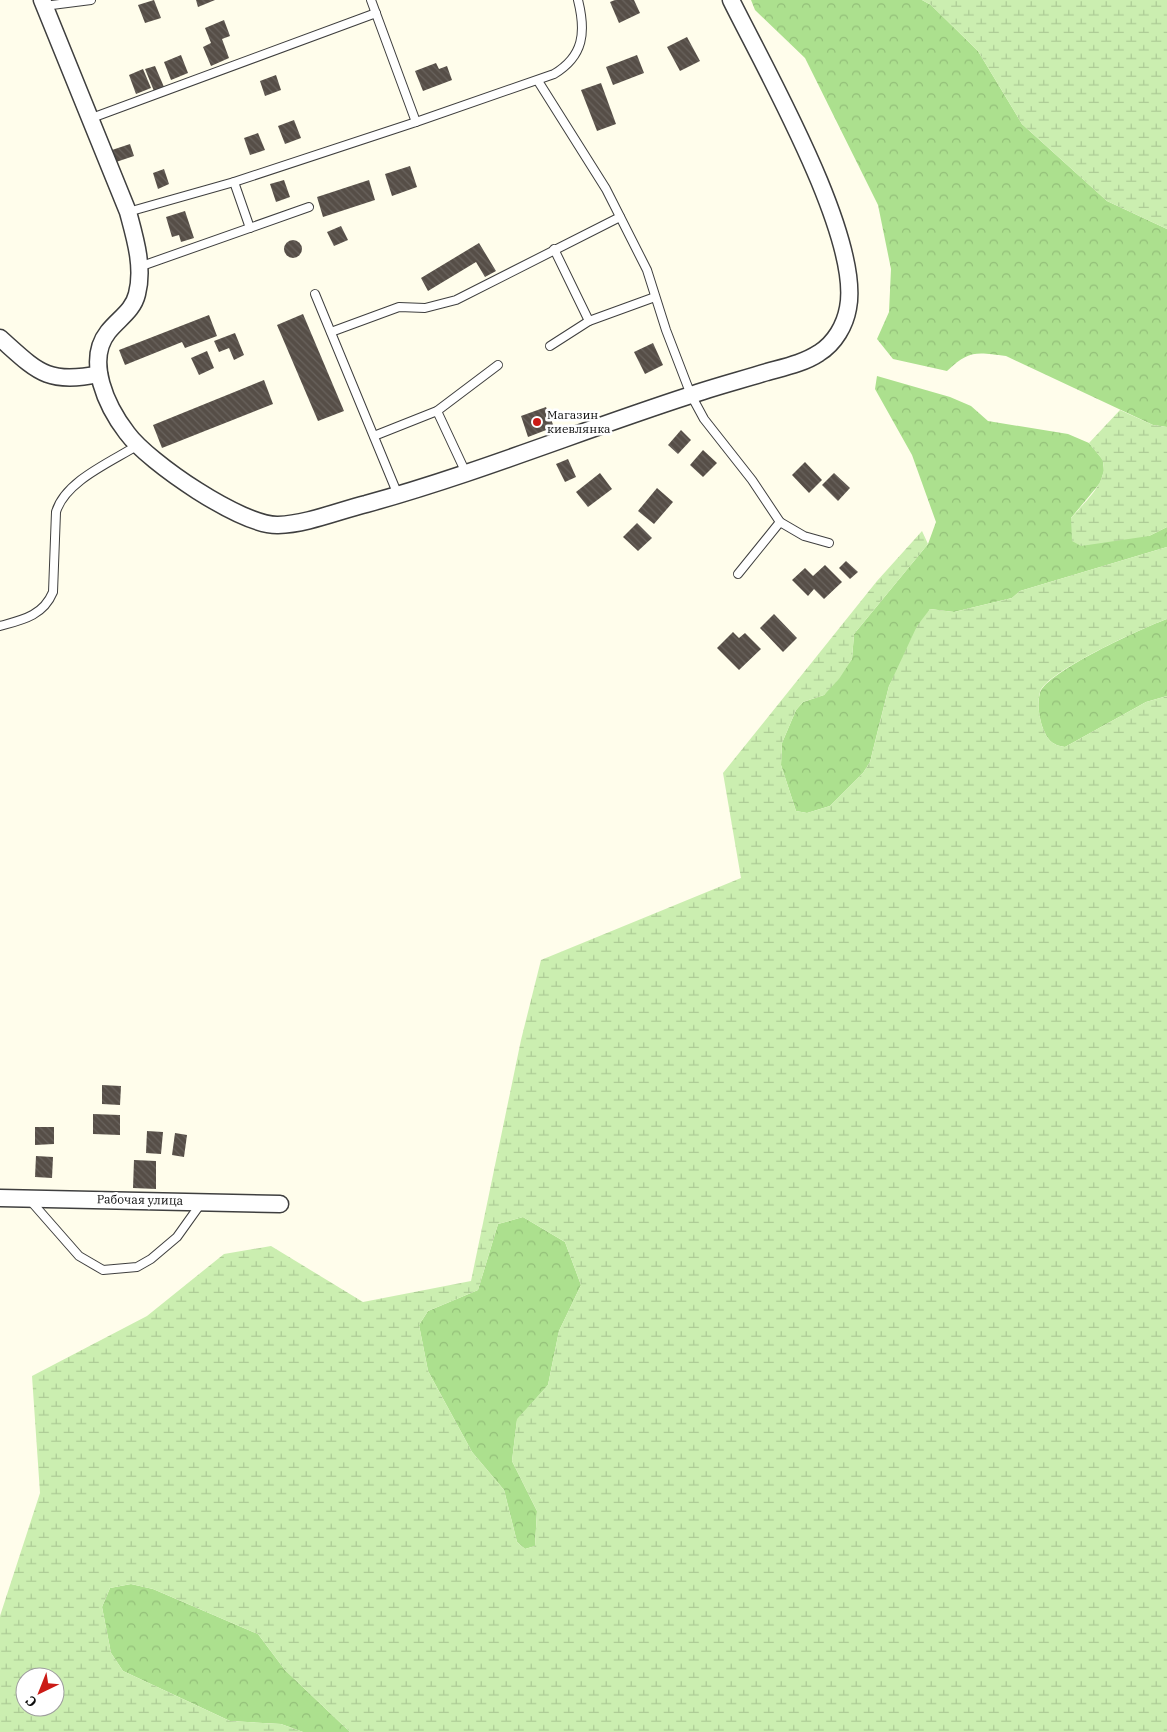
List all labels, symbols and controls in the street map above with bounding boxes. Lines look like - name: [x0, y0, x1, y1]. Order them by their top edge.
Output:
- place label: Магазин киевлянка: [547, 407, 611, 436]
- marker: Магазин киевлянка: [531, 416, 543, 428]
- street label: Рабочая улица: [97, 1191, 184, 1208]
- north arrow: [15, 1667, 65, 1717]
- text: С: [22, 1692, 41, 1711]

